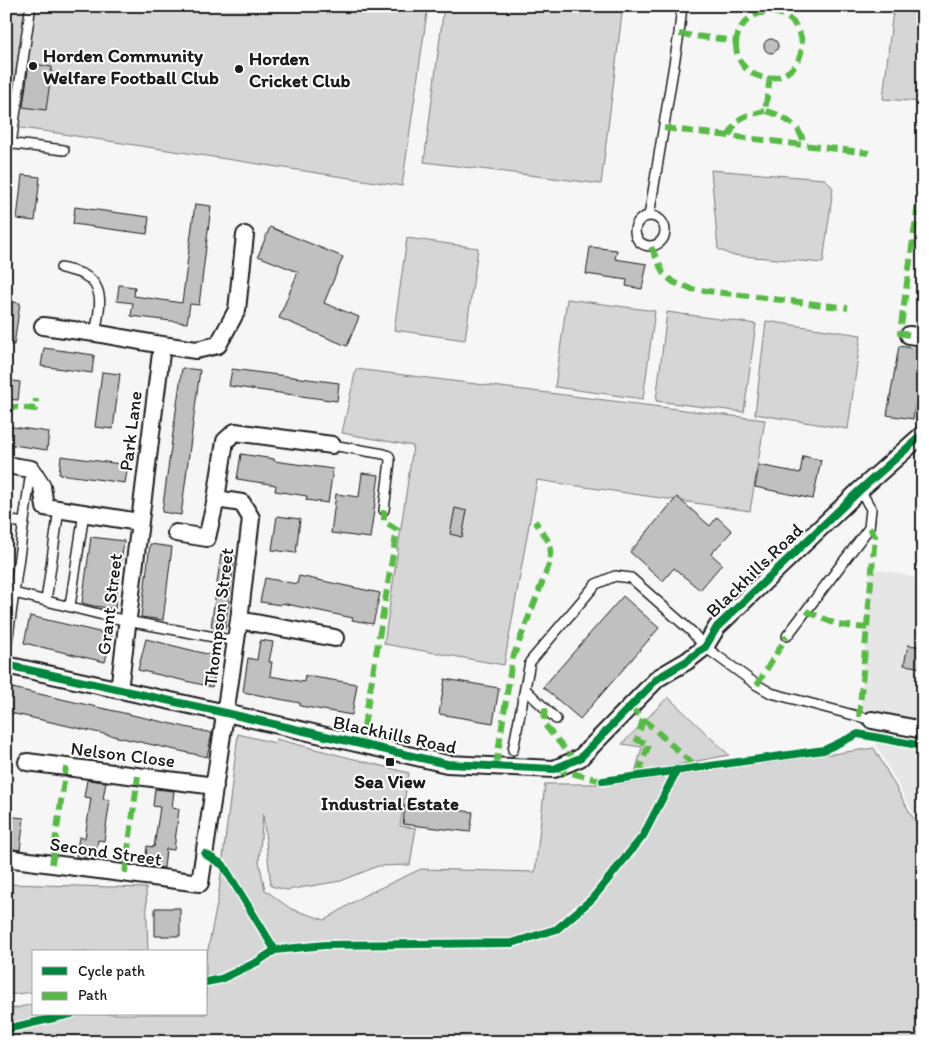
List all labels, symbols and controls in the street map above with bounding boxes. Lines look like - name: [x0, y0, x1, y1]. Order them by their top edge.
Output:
- place label: Horden Community Welfare Football Club: [43, 44, 219, 89]
- place label: Horden Cricket Club: [249, 47, 351, 92]
- marker: Horden Community Welfare Football Club: [27, 60, 39, 72]
- marker: Horden Cricket Club: [233, 63, 245, 75]
- street label: Park Lane: [114, 390, 147, 472]
- street label: Blackhills Road: [701, 518, 808, 622]
- street label: Thompson Street: [199, 547, 238, 688]
- street label: Grant Street: [92, 552, 127, 656]
- street label: Blackhills Road: [331, 710, 459, 759]
- street label: Nelson Close: [69, 737, 177, 772]
- marker: Sea View Industrial Estate: [384, 756, 396, 768]
- place label: Sea View Industrial Estate: [321, 770, 459, 815]
- street label: Second Street: [48, 832, 164, 871]
- legend: [32, 950, 208, 1016]
- text: Cycle path: [78, 962, 145, 980]
- text: Path: [78, 986, 107, 1004]

